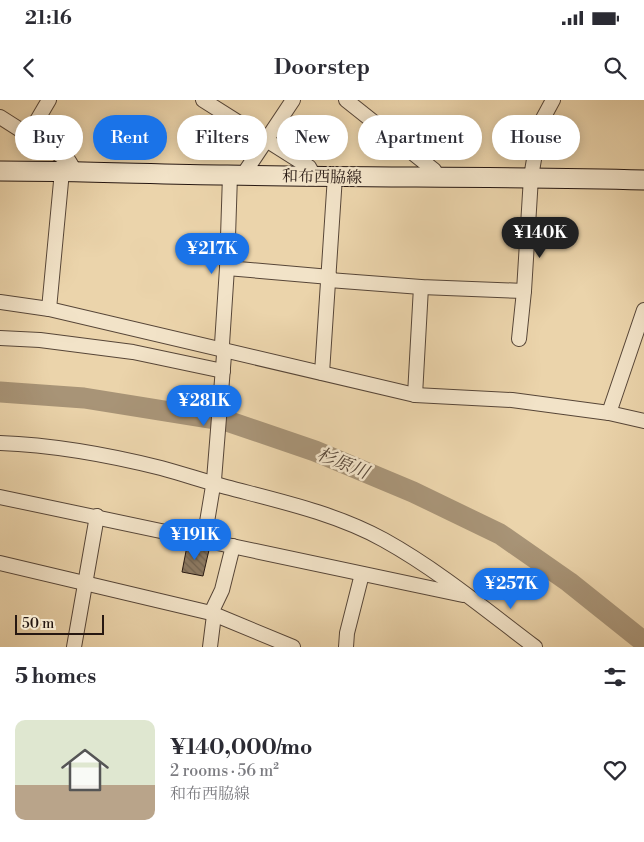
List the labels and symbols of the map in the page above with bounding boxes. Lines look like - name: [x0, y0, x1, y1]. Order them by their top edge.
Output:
- street label: 和布西脇線: [282, 166, 362, 188]
- pin: ¥140K: [505, 216, 575, 259]
- pin: ¥217K: [177, 232, 247, 275]
- pin: ¥281K: [169, 384, 239, 427]
- water label: 杉原川: [313, 443, 374, 485]
- pin: ¥191K: [160, 518, 230, 561]
- pin: ¥257K: [476, 568, 546, 610]
- scale bar: [15, 612, 104, 635]

